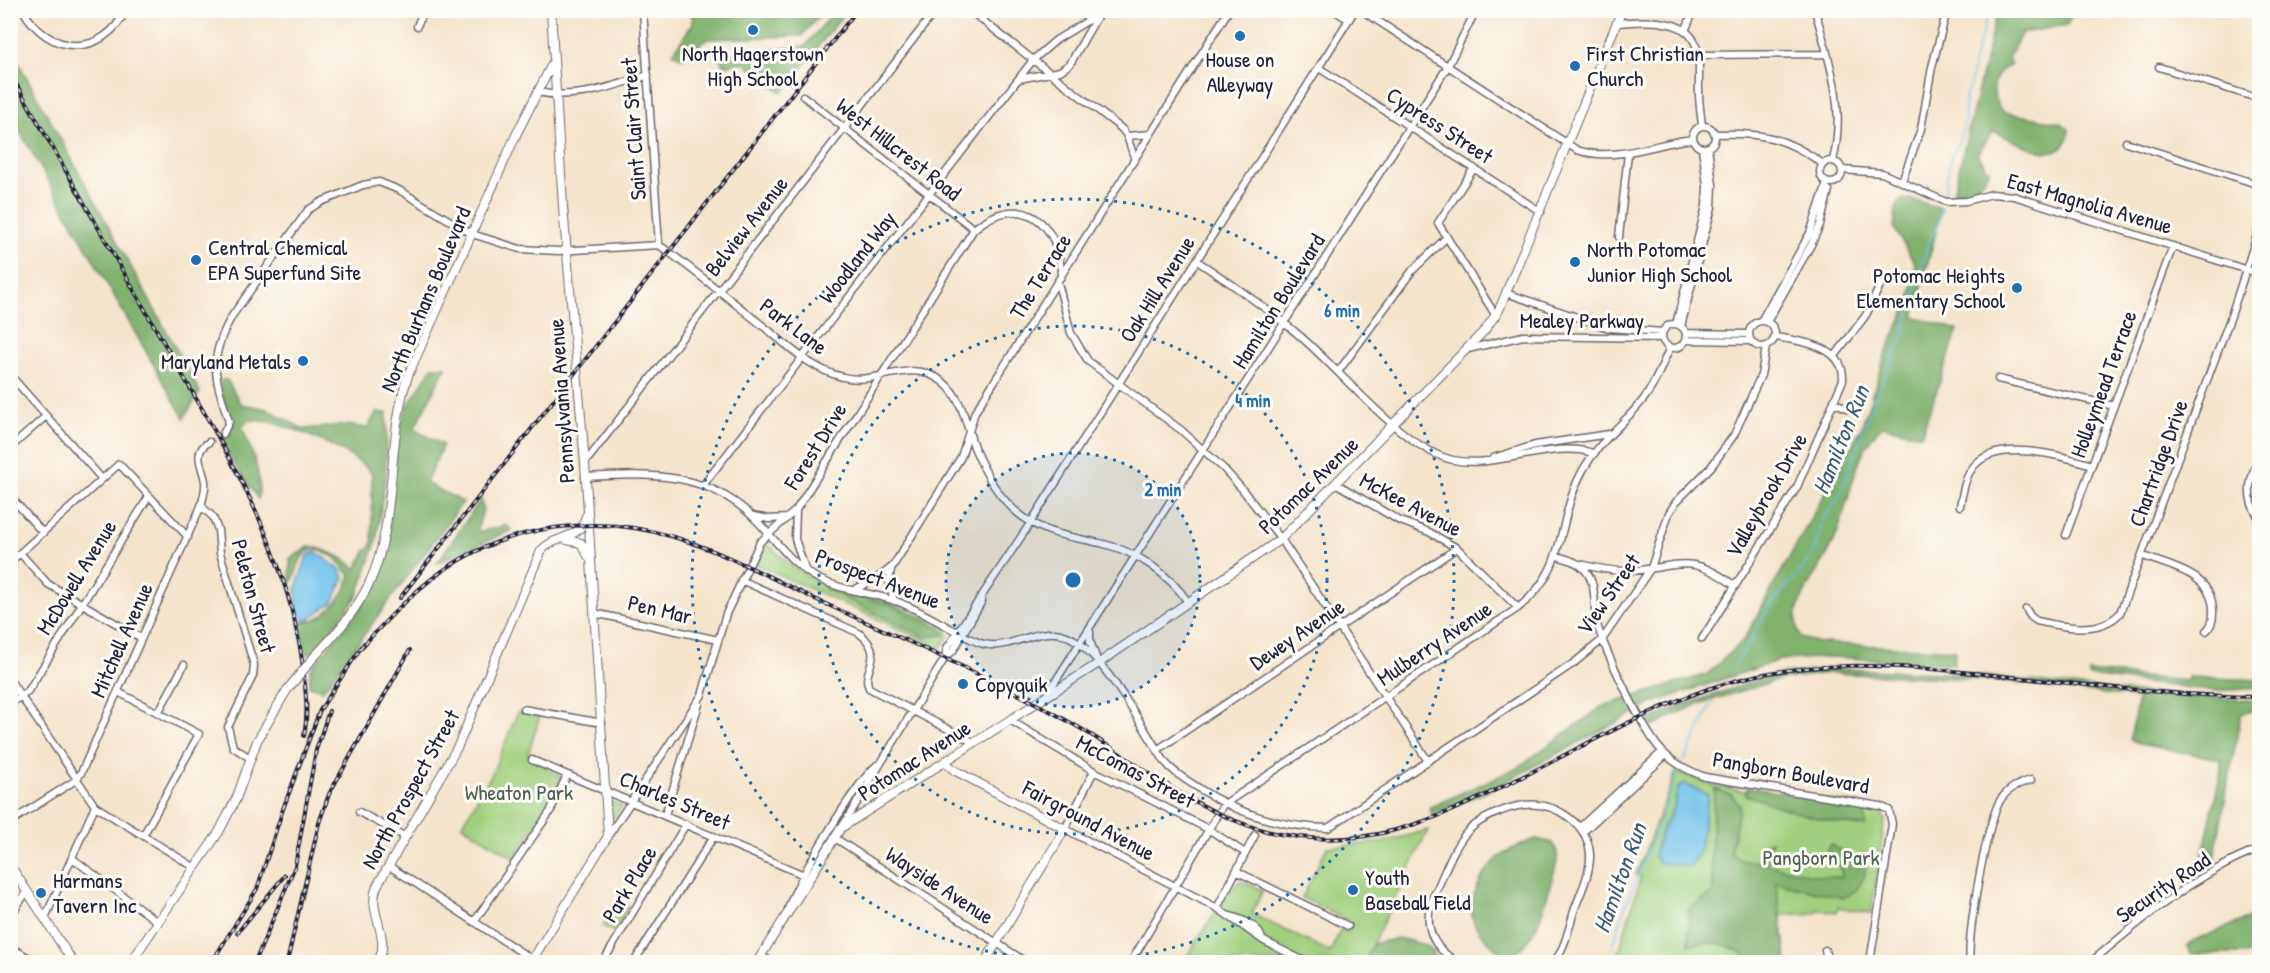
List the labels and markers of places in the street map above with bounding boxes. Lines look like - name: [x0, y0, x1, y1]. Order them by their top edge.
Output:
- marker: North Hagerstown High School: [746, 23, 760, 37]
- marker: House on Alleyway: [1233, 29, 1247, 43]
- place label: North Hagerstown High School: [682, 38, 824, 93]
- place label: First Christian Church: [1586, 38, 1704, 93]
- place label: House on Alleyway: [1205, 44, 1275, 99]
- marker: First Christian Church: [1568, 59, 1582, 73]
- place label: Central Chemical EPA Superfund Site: [208, 232, 362, 287]
- place label: North Potomac Junior High School: [1587, 234, 1732, 289]
- marker: Central Chemical EPA Superfund Site: [189, 253, 203, 267]
- marker: North Potomac Junior High School: [1568, 255, 1582, 269]
- place label: Potomac Heights Elementary School: [1857, 260, 2005, 315]
- marker: Potomac Heights Elementary School: [2010, 281, 2024, 295]
- place label: Maryland Metals: [161, 346, 291, 376]
- marker: Maryland Metals: [296, 354, 310, 368]
- centre of rings: [1063, 570, 1083, 590]
- place label: Copyquik: [975, 669, 1048, 699]
- marker: Copyquik: [956, 677, 970, 691]
- place label: Youth Baseball Field: [1365, 862, 1471, 917]
- place label: Harmans Tavern Inc: [53, 865, 137, 920]
- marker: Youth Baseball Field: [1346, 883, 1360, 897]
- marker: Harmans Tavern Inc: [34, 886, 48, 900]

